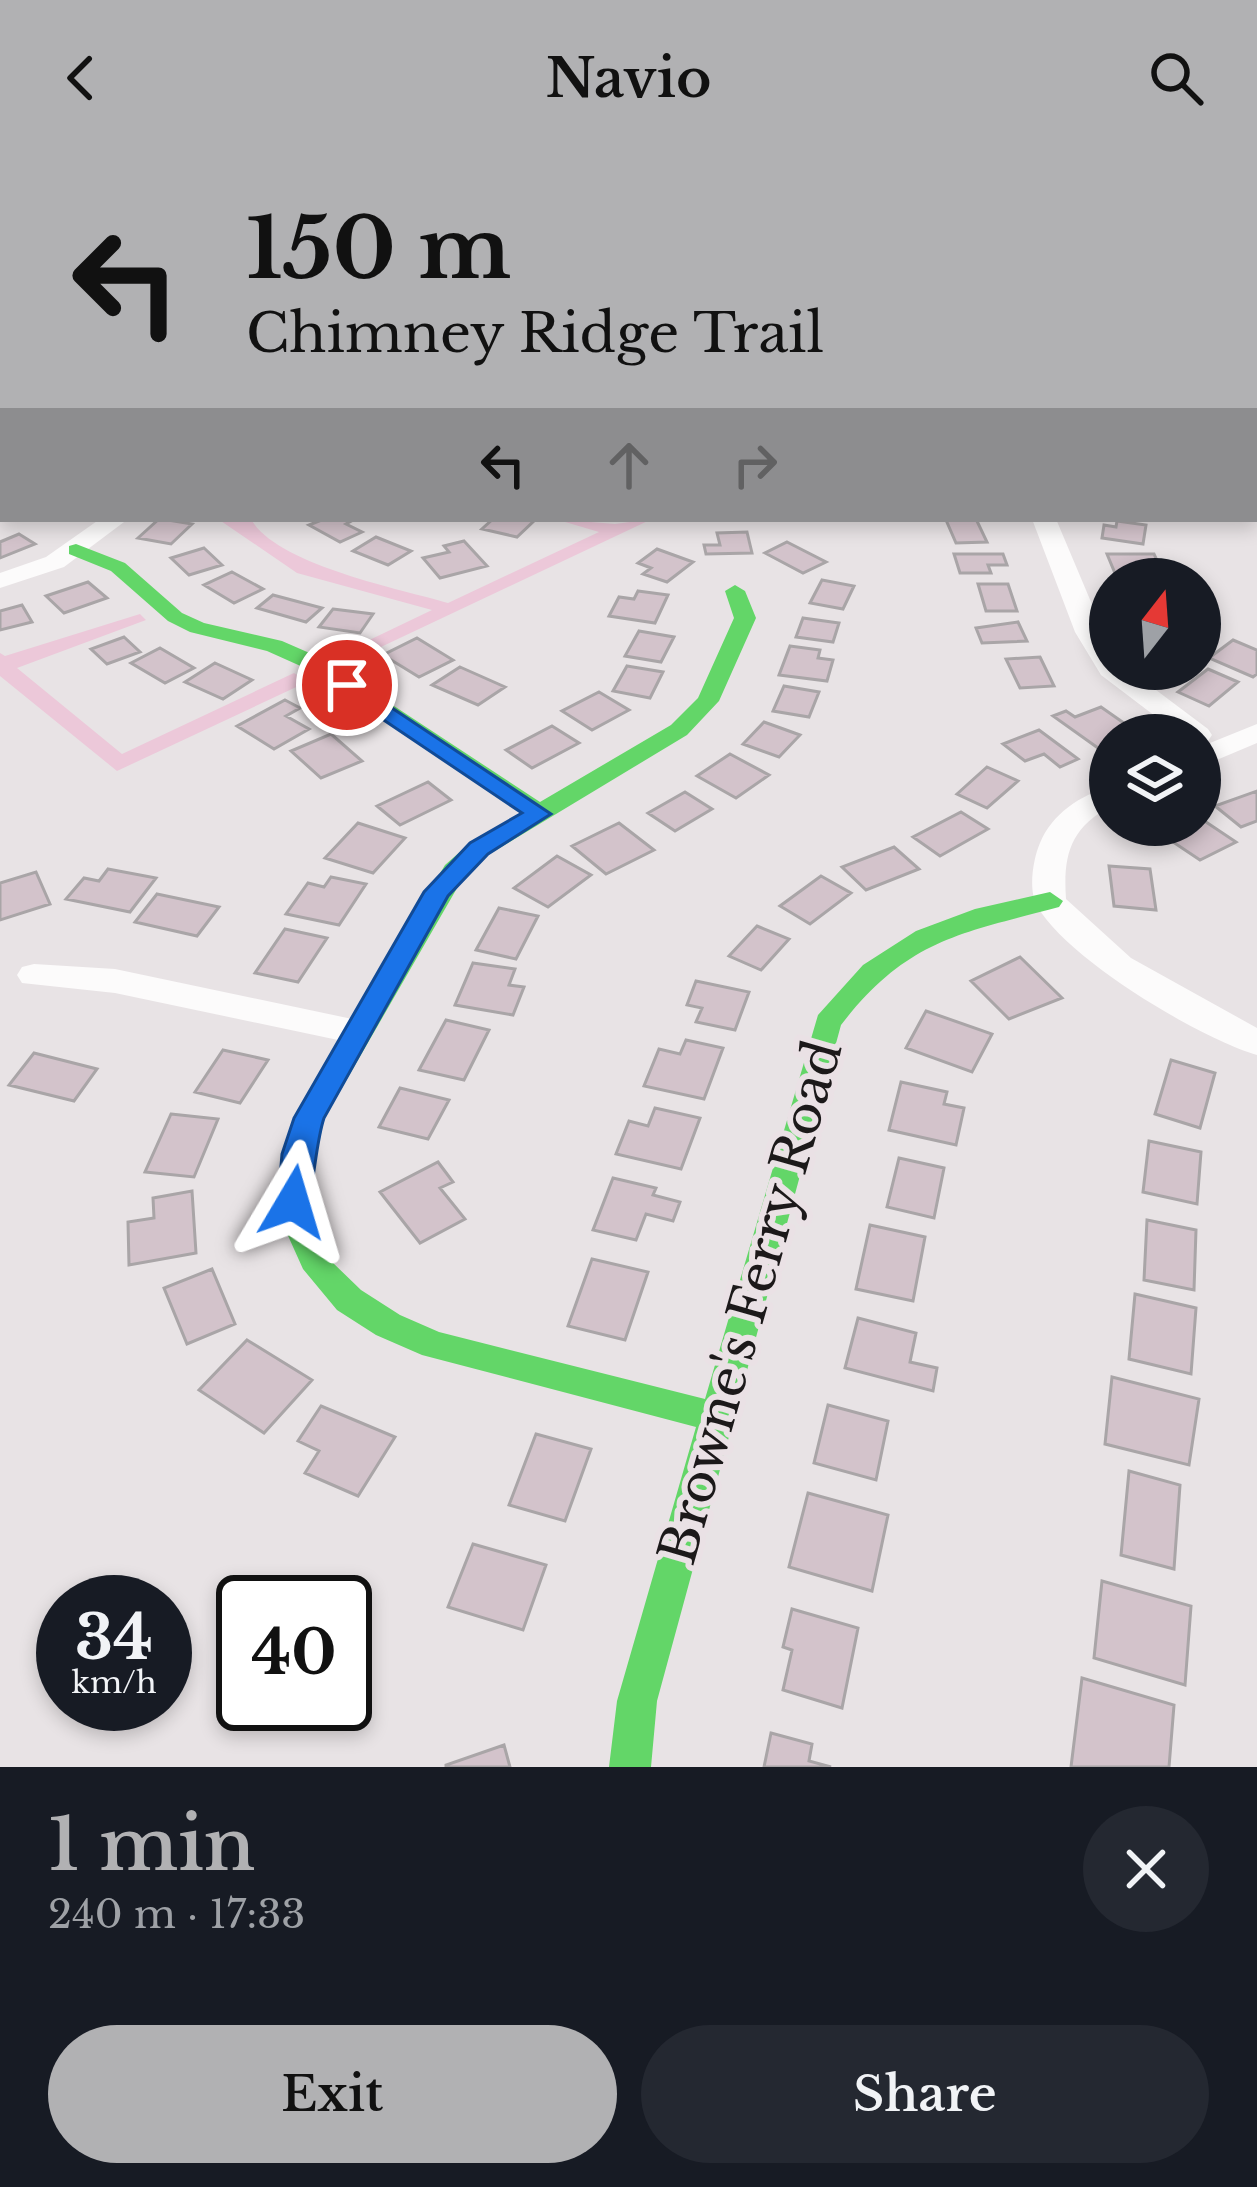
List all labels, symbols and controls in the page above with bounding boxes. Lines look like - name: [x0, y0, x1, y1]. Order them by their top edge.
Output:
- icon: back: [48, 45, 114, 111]
- text: Navio: [546, 45, 711, 112]
- icon: search: [1143, 45, 1209, 111]
- text: 150 m: [246, 197, 511, 301]
- icon: left: [48, 204, 204, 360]
- text: Chimney Ridge Trail: [246, 300, 824, 367]
- icon: left: [470, 432, 536, 498]
- icon: ahead: [596, 432, 662, 498]
- icon: right: [722, 432, 788, 498]
- north arrow: [1089, 558, 1221, 690]
- map controls: [1089, 558, 1221, 846]
- pin: [296, 634, 398, 736]
- icon: arrive: [314, 652, 380, 718]
- button: layers: [1089, 714, 1221, 846]
- street label: Browne's Ferry Road: [646, 1033, 855, 1571]
- position arrow: [230, 1139, 356, 1265]
- speed limit sign: 40: [216, 1575, 372, 1731]
- text: 34: [75, 1601, 153, 1675]
- text: km/h: [71, 1664, 157, 1701]
- text: 1 min: [48, 1800, 255, 1889]
- button: close: [1083, 1806, 1209, 1932]
- text: 240 m · 17:33: [48, 1890, 305, 1939]
- button: Exit: [48, 2025, 617, 2163]
- button: Share: [641, 2025, 1209, 2163]

